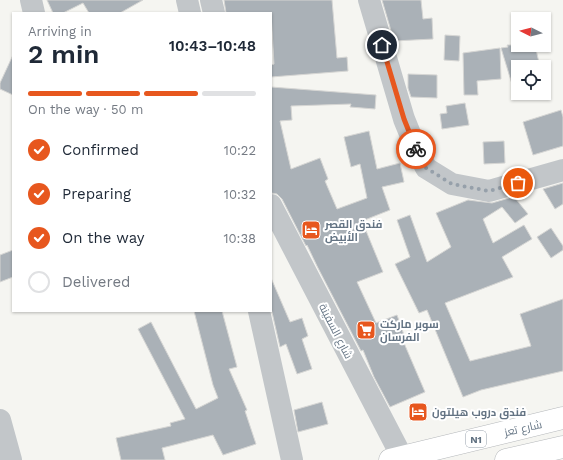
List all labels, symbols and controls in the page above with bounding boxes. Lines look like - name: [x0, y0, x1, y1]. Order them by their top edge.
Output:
- north arrow: [511, 12, 551, 52]
- map controls: [511, 12, 551, 100]
- text: Arriving in: [28, 24, 92, 39]
- pin: [365, 28, 399, 62]
- icon: home: [371, 34, 393, 56]
- text: 10:43–10:48: [169, 37, 256, 55]
- text: 2 min: [28, 39, 99, 69]
- button: locate: [511, 60, 551, 100]
- text: On the way · 50 m: [28, 102, 143, 117]
- courier: [396, 129, 436, 169]
- icon: bike: [405, 138, 427, 160]
- icon: check: [28, 139, 50, 161]
- text: Confirmed: [62, 141, 139, 159]
- text: 10:22: [224, 143, 256, 158]
- pin: [501, 166, 535, 200]
- icon: bag: [507, 172, 529, 194]
- icon: check: [28, 183, 50, 205]
- text: Preparing: [62, 185, 131, 203]
- text: 10:32: [224, 187, 256, 202]
- place label: فندق القصر الأبيض: [324, 218, 382, 244]
- hotel icon: فندق القصر الأبيض: [300, 219, 322, 241]
- icon: check: [28, 227, 50, 249]
- text: On the way: [62, 229, 144, 247]
- text: 10:38: [223, 231, 256, 246]
- text: Delivered: [62, 273, 130, 291]
- street label: شارع السفينة: [315, 301, 355, 362]
- place label: سوبر ماركت الفرسان: [380, 318, 439, 344]
- supermarket icon: سوبر ماركت الفرسان: [355, 319, 377, 341]
- hotel icon: فندق دروب هيلتون: [407, 401, 429, 423]
- place label: فندق دروب هيلتون: [432, 406, 526, 420]
- street label: شارع تعز: [502, 418, 543, 440]
- road number: N1: [466, 431, 486, 447]

